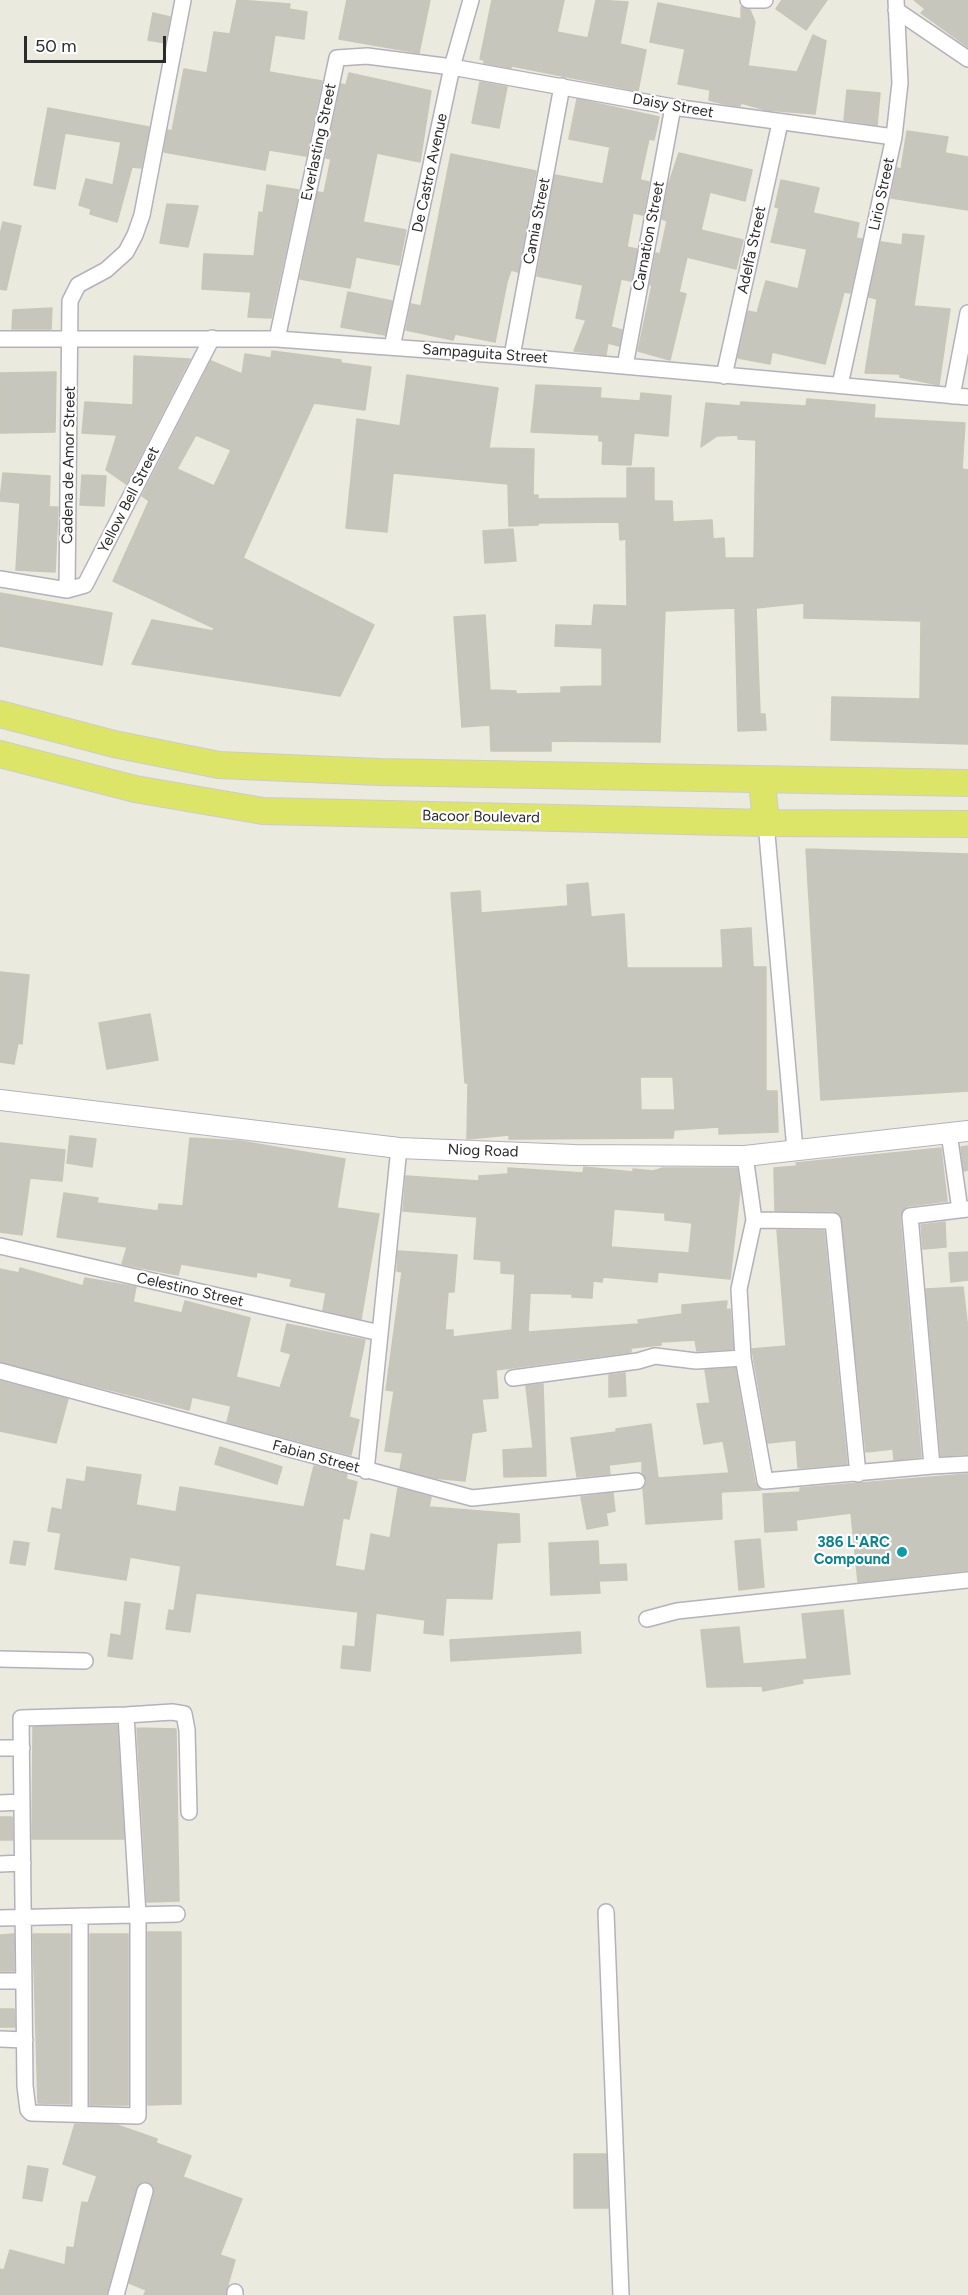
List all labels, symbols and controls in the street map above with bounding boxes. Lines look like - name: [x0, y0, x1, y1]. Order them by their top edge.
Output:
- scale bar: [27, 24, 170, 62]
- text: 50 m: [35, 35, 77, 57]
- street label: Everlasting Street: [298, 82, 340, 202]
- street label: Daisy Street: [631, 90, 715, 122]
- street label: De Castro Avenue: [409, 112, 451, 234]
- street label: Lirio Street: [865, 156, 899, 232]
- street label: Camia Street: [520, 176, 554, 266]
- street label: Carnation Street: [630, 180, 668, 292]
- street label: Adelfa Street: [734, 205, 770, 295]
- street label: Sampaguita Street: [422, 341, 548, 367]
- street label: Cadena de Amor Street: [59, 386, 79, 544]
- street label: Yellow Bell Street: [95, 444, 163, 556]
- street label: Bacoor Boulevard: [422, 807, 540, 827]
- street label: Niog Road: [447, 1141, 519, 1161]
- street label: Celestino Street: [135, 1269, 245, 1311]
- street label: Fabian Street: [270, 1437, 362, 1477]
- place label: 386 L'ARC Compound: [814, 1534, 890, 1569]
- marker: 386 L'ARC Compound: [895, 1545, 909, 1559]

